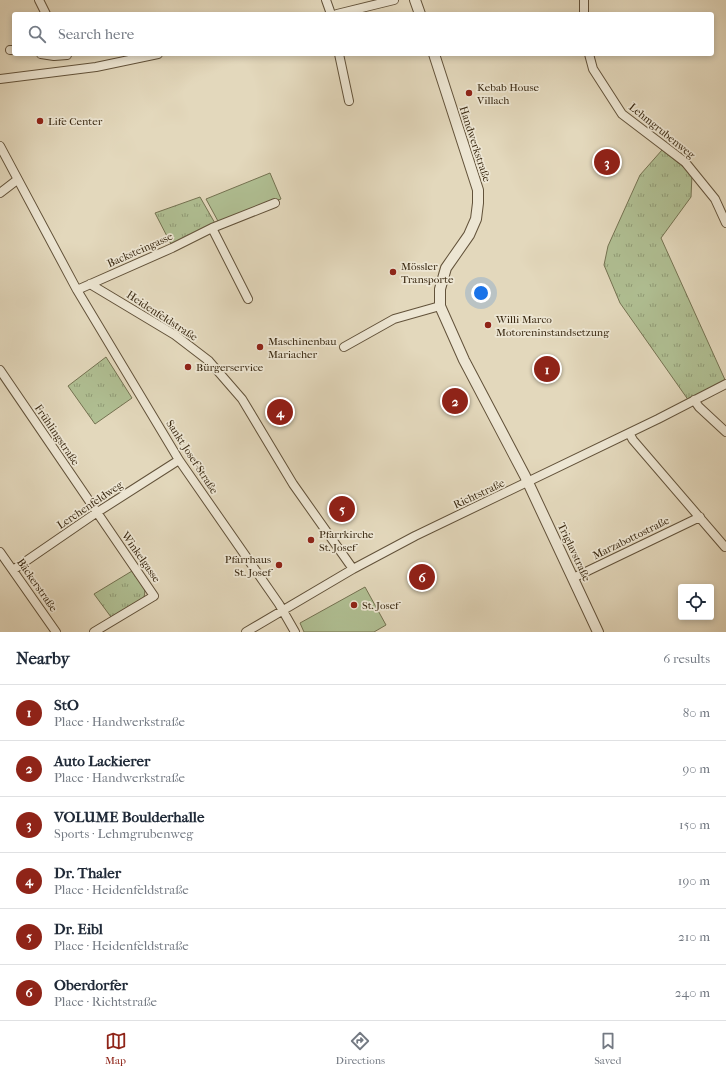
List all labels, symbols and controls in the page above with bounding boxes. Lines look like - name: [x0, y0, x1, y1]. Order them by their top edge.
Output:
- search box: [12, 12, 714, 56]
- icon: search: [26, 23, 48, 45]
- text: Search here: [58, 25, 134, 43]
- place label: Kebab House Villach: [476, 81, 540, 107]
- marker: Kebab House Villach: [464, 88, 474, 98]
- street label: Lehmgrubenweg: [626, 100, 698, 162]
- street label: Handwerkstraße: [457, 104, 494, 184]
- place label: Life Center: [48, 115, 103, 128]
- marker: Life Center: [35, 116, 45, 126]
- pin: 3: [594, 147, 620, 177]
- street label: Backsteingasse: [105, 230, 175, 270]
- place label: Mössler Transporte: [401, 260, 454, 286]
- marker: Mössler Transporte: [388, 267, 398, 277]
- your location: [471, 283, 491, 303]
- street label: Heidenfeldstraße: [124, 288, 200, 344]
- place label: Willi Marco Motoreninstandsetzung: [495, 313, 609, 339]
- marker: Willi Marco Motoreninstandsetzung: [483, 320, 493, 330]
- place label: Maschinenbau Mariacher: [268, 335, 337, 361]
- marker: Maschinenbau Mariacher: [255, 342, 265, 352]
- pin: 1: [534, 354, 560, 384]
- place label: Bürgerservice: [196, 361, 264, 374]
- marker: Bürgerservice: [183, 362, 193, 372]
- pin: 2: [442, 386, 468, 416]
- pin: 4: [267, 397, 293, 427]
- street label: Frühlingstraße: [32, 402, 82, 468]
- street label: Sankt Josef-Straße: [163, 418, 221, 497]
- street label: Richtstraße: [451, 476, 507, 512]
- street label: Lerchenfeldweg: [55, 478, 125, 532]
- pin: 5: [329, 494, 355, 524]
- street label: Marzabottostraße: [591, 514, 672, 562]
- street label: Triglavstraße: [555, 521, 593, 584]
- street label: Winkelgasse: [118, 528, 164, 585]
- place label: Pfarrkirche St. Josef: [319, 528, 374, 554]
- marker: Pfarrkirche St. Josef: [306, 535, 316, 545]
- place label: Pfarrhaus St. Josef: [225, 553, 273, 579]
- street label: Bäckerstraße: [14, 556, 60, 615]
- marker: Pfarrhaus St. Josef: [274, 560, 284, 570]
- pin: 6: [409, 562, 435, 592]
- map controls: [678, 584, 714, 620]
- button: locate: [678, 584, 714, 620]
- place label: St. Josef: [362, 599, 401, 612]
- marker: St. Josef: [349, 600, 359, 610]
- text: Nearby: [16, 648, 70, 668]
- text: 6 results: [663, 651, 710, 666]
- text: StO: [54, 696, 79, 714]
- text: 1: [27, 705, 31, 720]
- text: 80 m: [683, 705, 710, 720]
- text: Place · Handwerkstraße: [54, 714, 185, 729]
- text: Auto Lackierer: [54, 752, 150, 770]
- text: 2: [26, 761, 32, 776]
- text: 90 m: [682, 761, 710, 776]
- text: Place · Handwerkstraße: [54, 770, 185, 785]
- text: VOLUME Boulderhalle: [54, 808, 204, 826]
- text: 3: [26, 817, 32, 832]
- text: 150 m: [679, 817, 710, 832]
- text: Sports · Lehmgrubenweg: [54, 826, 193, 841]
- text: Dr. Thaler: [54, 864, 121, 882]
- text: 4: [25, 873, 33, 888]
- text: 190 m: [678, 873, 710, 888]
- text: Place · Heidenfeldstraße: [54, 882, 189, 897]
- text: Dr. Eibl: [54, 920, 103, 938]
- text: 5: [26, 929, 32, 944]
- text: 210 m: [678, 929, 710, 944]
- text: Place · Heidenfeldstraße: [54, 938, 189, 953]
- text: Oberdorfer: [54, 976, 128, 994]
- text: 6: [25, 985, 33, 1000]
- text: 240 m: [675, 985, 710, 1000]
- text: Place · Richtstraße: [54, 994, 157, 1009]
- tab: Map: [105, 1030, 127, 1067]
- tab: Directions: [336, 1030, 385, 1067]
- tab: Saved: [594, 1030, 621, 1067]

